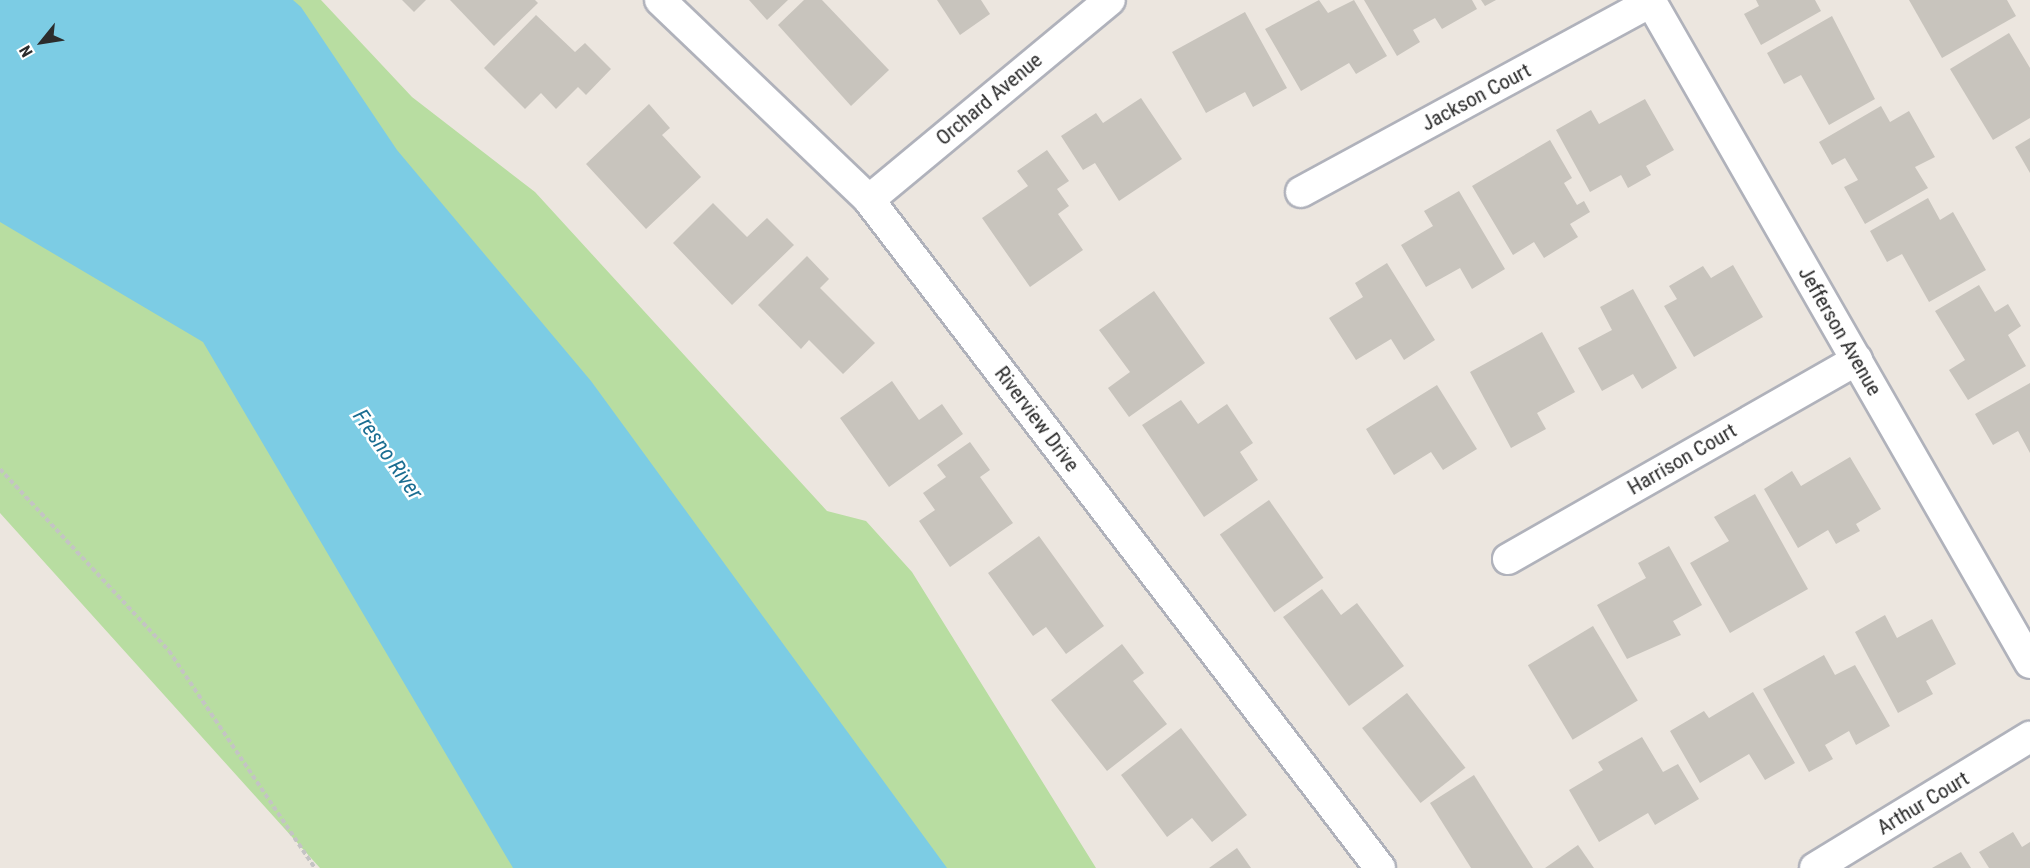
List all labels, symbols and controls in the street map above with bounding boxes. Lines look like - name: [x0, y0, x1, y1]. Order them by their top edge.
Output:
- north arrow: [12, 12, 72, 72]
- text: N: [15, 42, 37, 60]
- street label: Orchard Avenue: [931, 47, 1047, 151]
- street label: Jackson Court: [1417, 58, 1535, 136]
- street label: Jefferson Avenue: [1793, 262, 1887, 400]
- street label: Riverview Drive: [989, 361, 1085, 477]
- water label: Fresno River: [347, 404, 429, 504]
- street label: Harrison Court: [1623, 418, 1741, 500]
- street label: Arthur Court: [1873, 766, 1973, 840]

